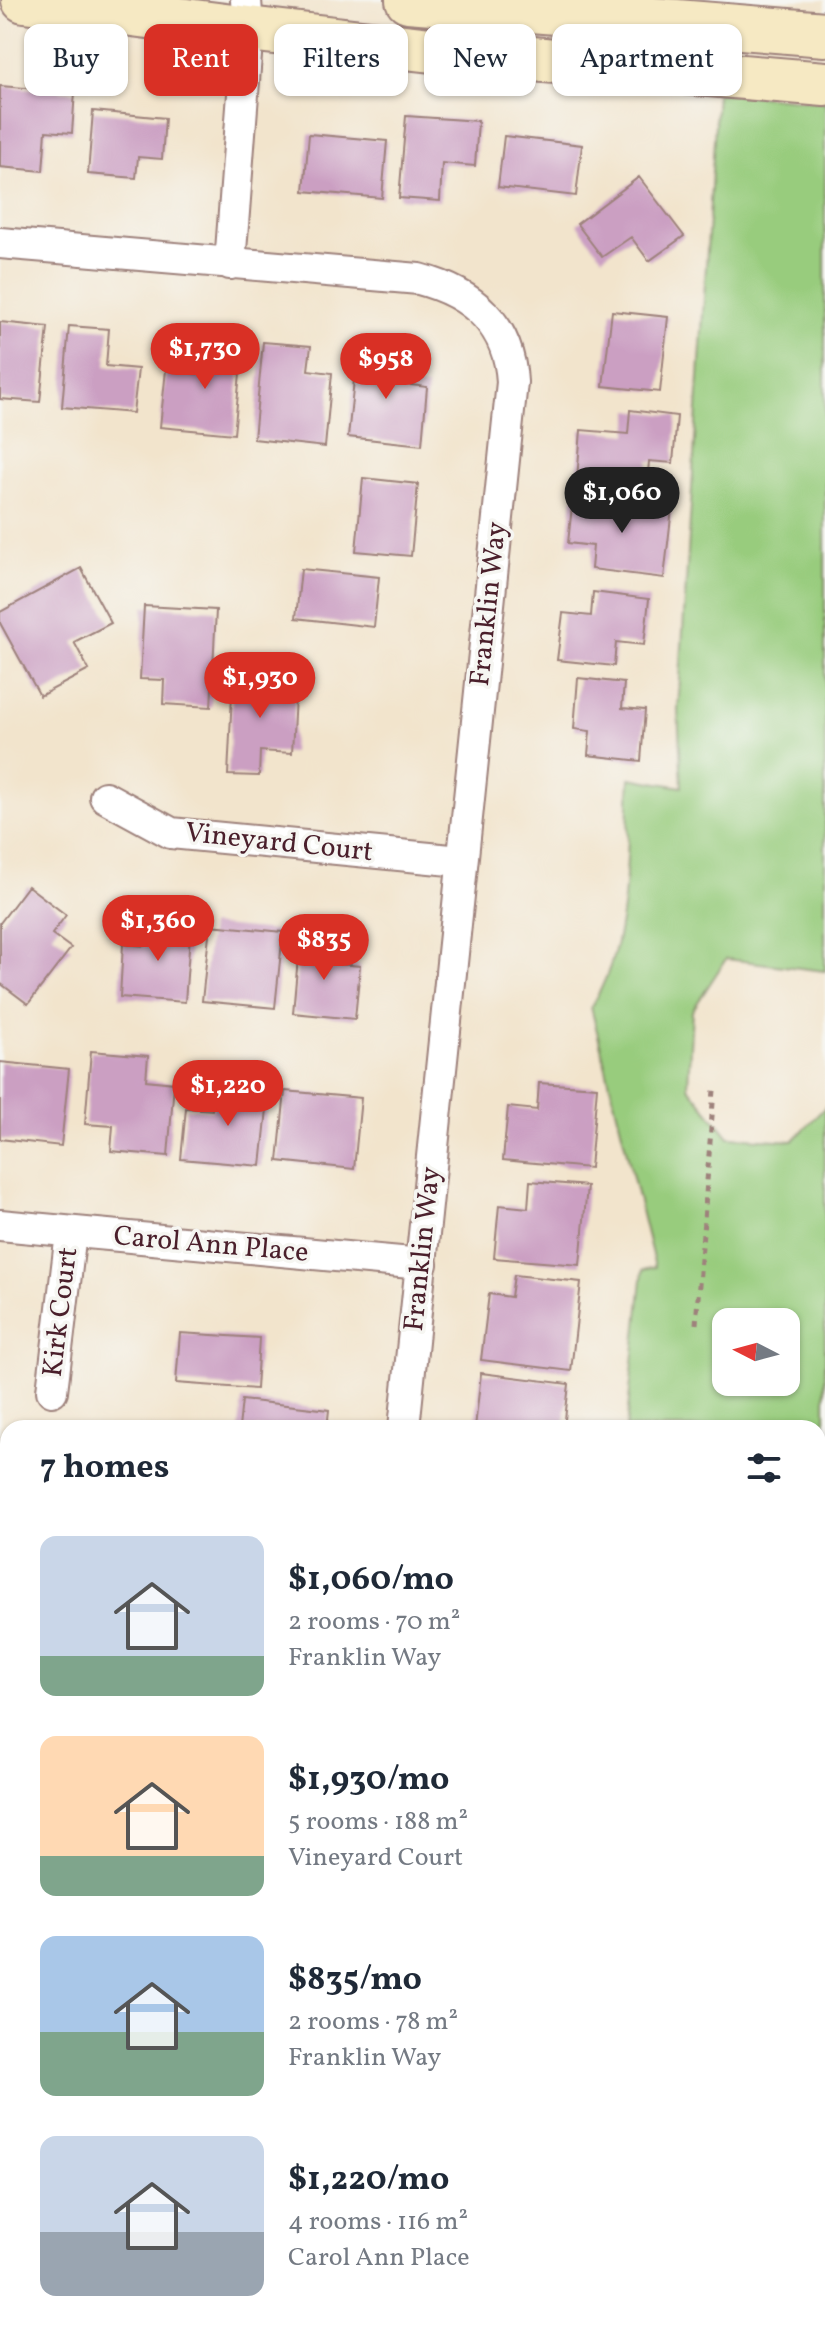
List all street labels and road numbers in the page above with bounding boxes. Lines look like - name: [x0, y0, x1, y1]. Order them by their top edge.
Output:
- street label: Franklin Way: [461, 520, 517, 688]
- street label: Vineyard Court: [183, 814, 375, 872]
- street label: Franklin Way: [395, 1165, 451, 1333]
- street label: Carol Ann Place: [112, 1217, 310, 1273]
- street label: Kirk Court: [34, 1245, 88, 1379]

